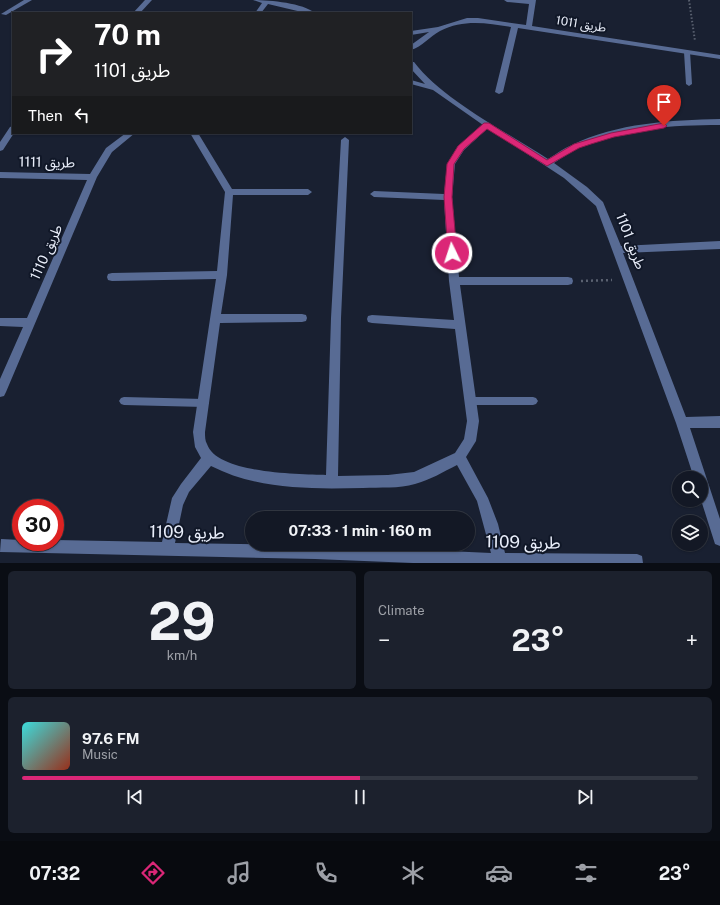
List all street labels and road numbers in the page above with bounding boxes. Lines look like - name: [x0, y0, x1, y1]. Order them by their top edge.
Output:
- street label: طريق 1011: [555, 13, 607, 36]
- street label: طريق 1111: [19, 154, 75, 172]
- street label: طريق 1101: [611, 211, 649, 272]
- street label: طريق 1110: [27, 222, 67, 283]
- street label: طريق 1109: [149, 521, 225, 544]
- street label: طريق 1109: [485, 531, 561, 554]

